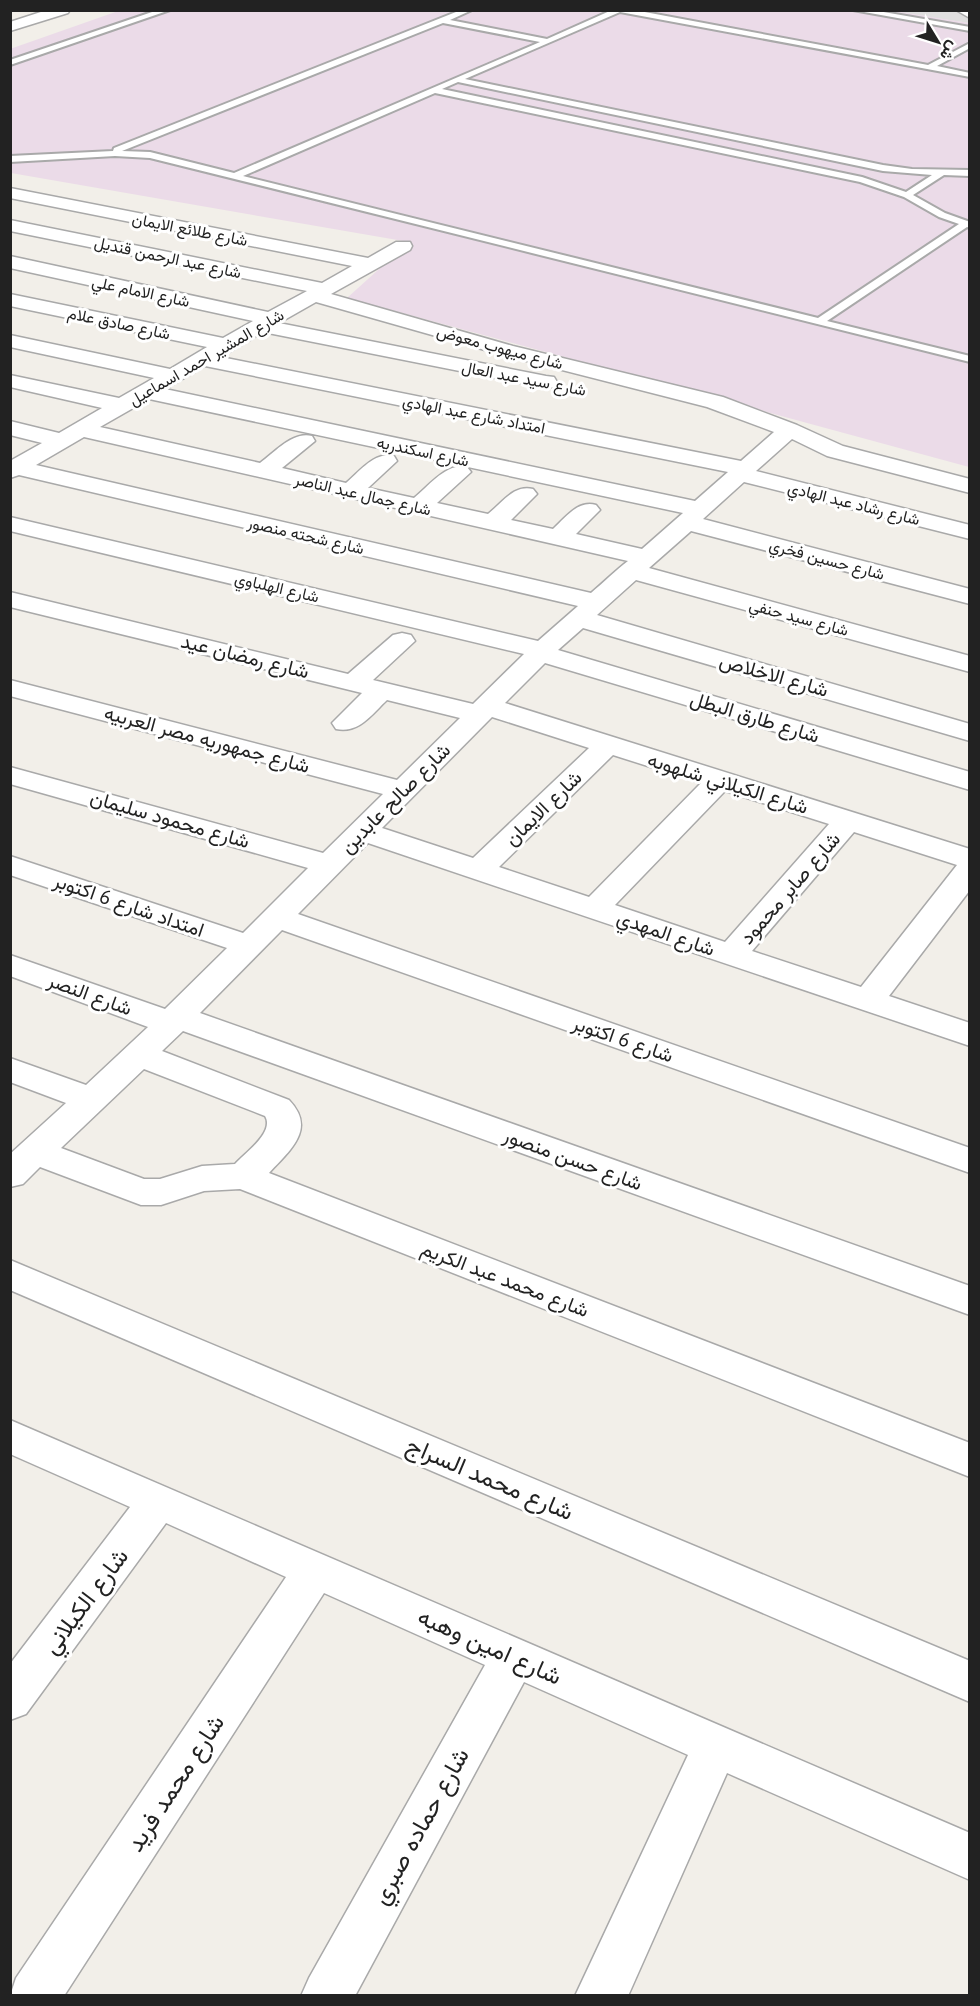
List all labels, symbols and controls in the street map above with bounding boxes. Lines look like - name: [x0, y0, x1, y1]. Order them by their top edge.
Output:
- north arrow: [908, 12, 968, 72]
- text: ش: [936, 37, 964, 65]
- street label: شارع طلائع الايمان: [130, 208, 249, 252]
- street label: شارع عبد الرحمن قنديل: [92, 232, 243, 284]
- street label: شارع الامام علي: [89, 271, 192, 315]
- street label: شارع صادق علام: [65, 302, 172, 346]
- street label: شارع المشير احمد اسماعيل: [125, 304, 288, 411]
- street label: شارع ميهوب معوض: [434, 321, 565, 375]
- street label: شارع سيد عبد العال: [460, 356, 588, 402]
- street label: امتداد شارع عبد الهادي: [400, 390, 547, 442]
- street label: شارع اسكندريه: [375, 431, 471, 472]
- street label: شارع جمال عبد الناصر: [292, 468, 433, 521]
- street label: شارع رشاد عبد الهادي: [785, 477, 922, 533]
- street label: شارع شحته منصور: [244, 512, 366, 560]
- street label: شارع حسين فخري: [766, 534, 887, 588]
- street label: شارع الهلباوي: [232, 568, 321, 610]
- street label: شارع سيد حنفي: [746, 594, 851, 644]
- street label: شارع رمضان عيد: [178, 628, 312, 685]
- street label: شارع الاخلاص: [716, 647, 831, 704]
- street label: شارع طارق البطل: [687, 685, 823, 750]
- street label: شارع جمهوريه مصر العربيه: [101, 699, 313, 780]
- street label: شارع صالح عابدين: [334, 737, 456, 859]
- street label: شارع الكيلاني شلهوبه: [643, 746, 812, 824]
- street label: شارع الايمان: [499, 765, 588, 852]
- street label: شارع محمود سليمان: [87, 784, 253, 855]
- street label: شارع صابر محمود: [734, 826, 847, 950]
- street label: امتداد شارع 6 اكتوبر: [49, 867, 208, 944]
- street label: شارع المهدي: [612, 904, 719, 966]
- street label: شارع النصر: [43, 966, 136, 1022]
- street label: شارع 6 اكتوبر: [568, 1009, 677, 1069]
- street label: شارع حسن منصور: [499, 1121, 646, 1197]
- street label: شارع محمد عبد الكريم: [417, 1235, 593, 1324]
- street label: شارع محمد السراج: [401, 1429, 578, 1528]
- street label: شارع الكيلاني: [35, 1542, 138, 1663]
- street label: شارع امين وهبه: [413, 1600, 567, 1692]
- street label: شارع محمد فريد: [119, 1709, 232, 1858]
- street label: شارع حماده صبري: [364, 1742, 479, 1912]

